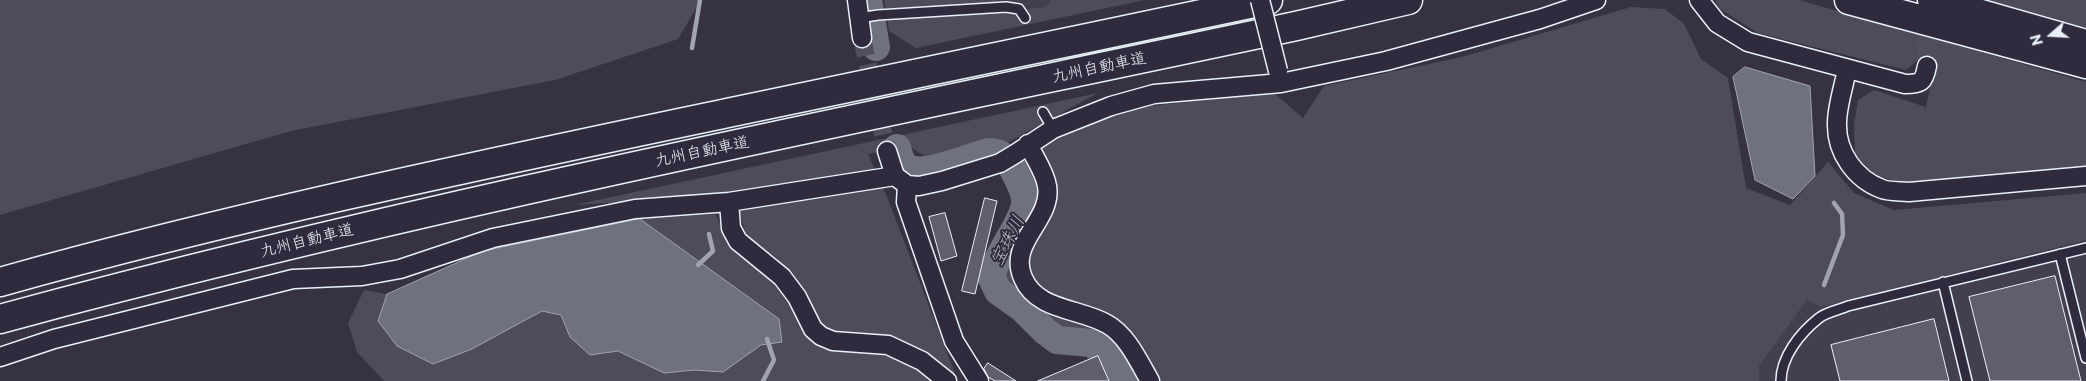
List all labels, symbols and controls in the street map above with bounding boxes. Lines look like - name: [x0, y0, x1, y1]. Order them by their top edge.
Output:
- north arrow: [2026, 10, 2076, 60]
- text: N: [2025, 31, 2048, 49]
- street label: 九州自動車道: [1050, 49, 1148, 87]
- street label: 九州自動車道: [653, 133, 751, 171]
- water label: 宝珠川: [986, 212, 1030, 270]
- street label: 九州自動車道: [258, 220, 356, 262]

